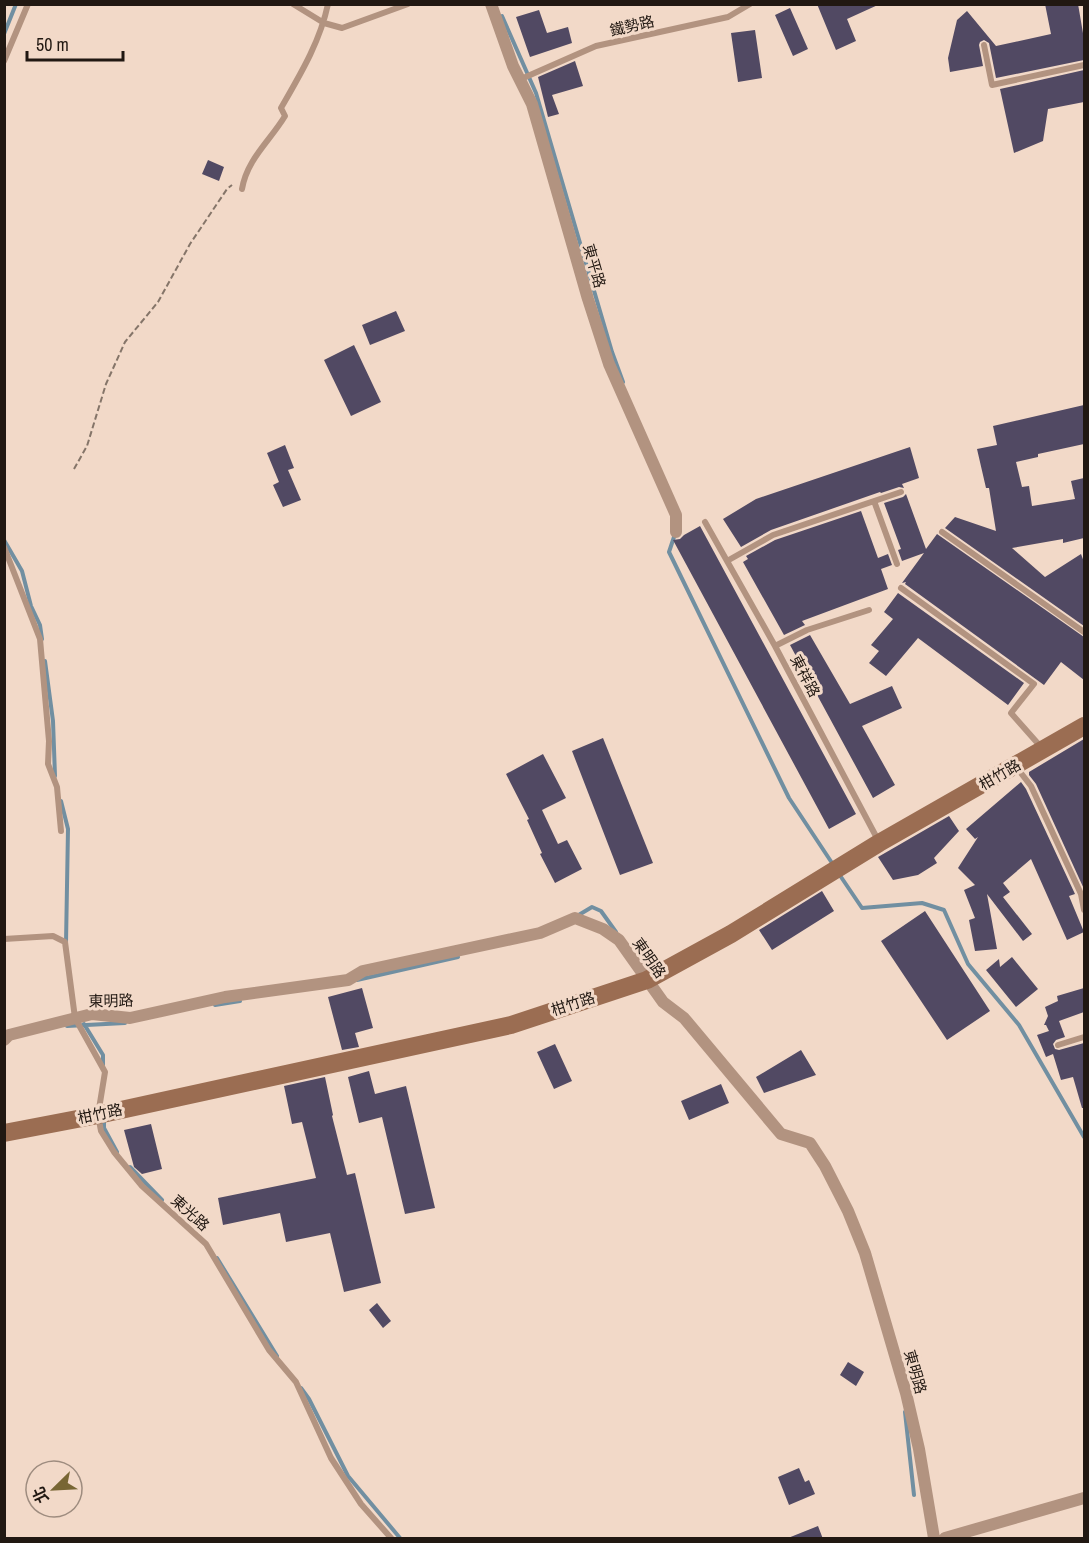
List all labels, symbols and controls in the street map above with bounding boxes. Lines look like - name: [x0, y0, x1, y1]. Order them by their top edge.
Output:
- street label: 鐵勢路: [608, 10, 656, 41]
- scale bar: [27, 24, 123, 62]
- text: 50 m: [36, 32, 69, 57]
- street label: 東平路: [578, 241, 611, 290]
- street label: 東祥路: [786, 651, 825, 701]
- street label: 柑竹路: [975, 754, 1024, 795]
- street label: 東明路: [628, 933, 671, 982]
- street label: 柑竹路: [548, 987, 597, 1020]
- street label: 東明路: [88, 990, 134, 1011]
- street label: 柑竹路: [76, 1099, 124, 1128]
- street label: 東光路: [167, 1190, 214, 1235]
- street label: 東明路: [899, 1347, 932, 1396]
- north arrow: [24, 1459, 84, 1519]
- text: 北: [27, 1483, 54, 1507]

